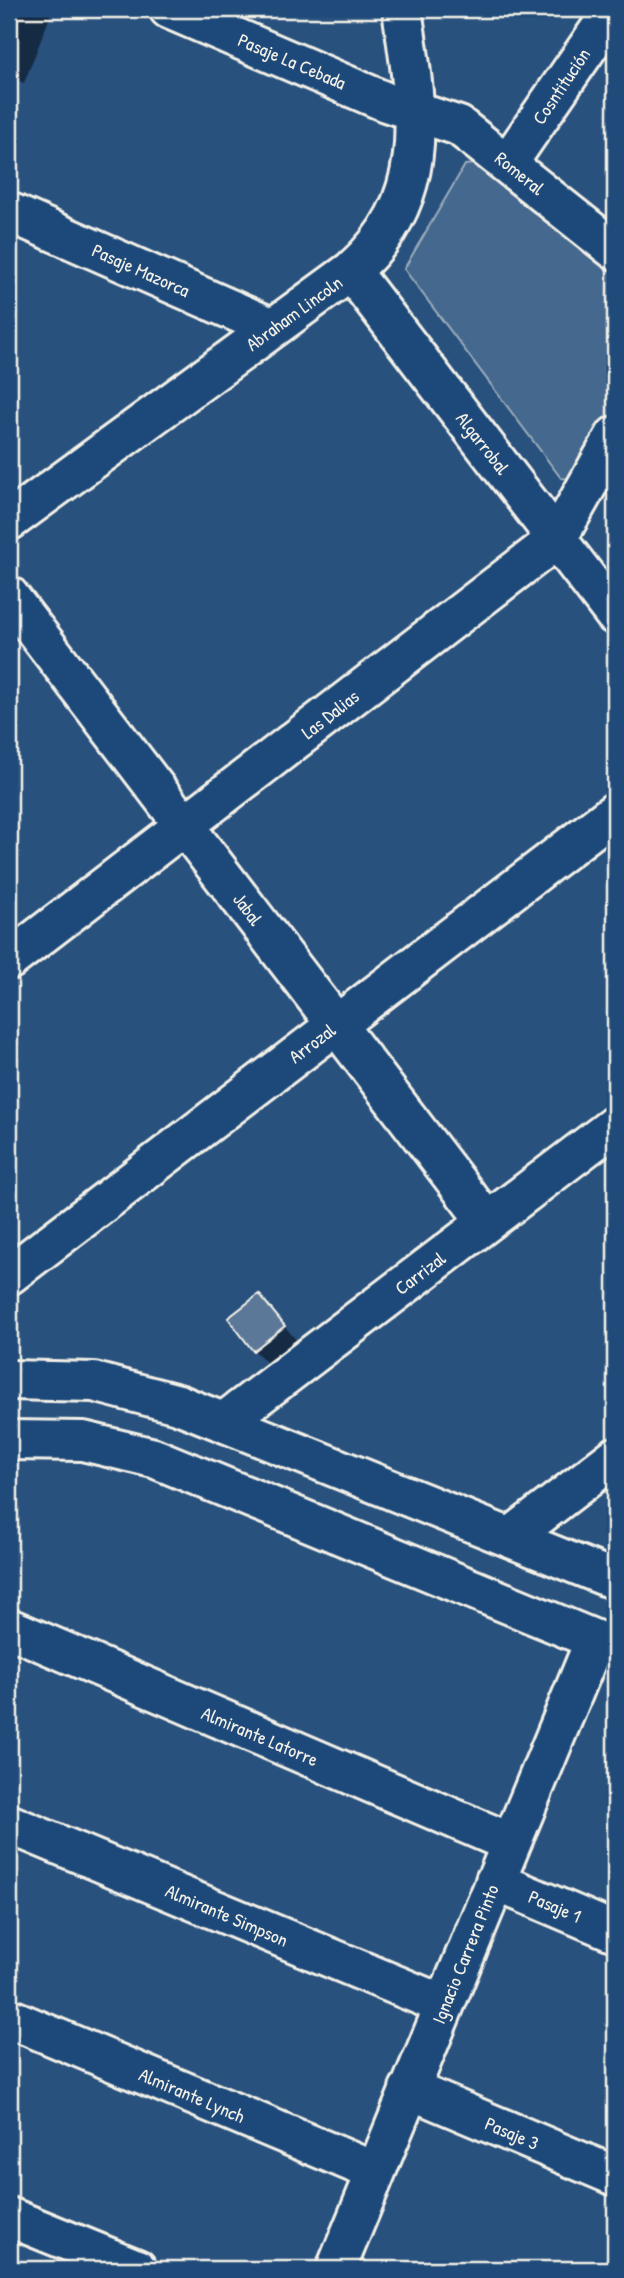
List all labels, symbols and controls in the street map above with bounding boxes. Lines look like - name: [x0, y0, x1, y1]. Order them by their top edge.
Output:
- street label: Pasaje La Cebada: [234, 27, 350, 96]
- street label: Cosntitución: [526, 43, 596, 129]
- street label: Romeral: [490, 145, 551, 201]
- street label: Pasaje Mazorca: [88, 237, 194, 303]
- street label: Abraham Lincoln: [241, 269, 347, 357]
- street label: Algarrobal: [450, 406, 516, 480]
- street label: Las Dalias: [296, 683, 364, 745]
- street label: Jabal: [227, 887, 269, 931]
- street label: Arrozal: [283, 1016, 341, 1069]
- street label: Carrizal: [389, 1245, 451, 1301]
- street label: Almirante Latorre: [198, 1700, 323, 1772]
- street label: Almirante Simpson: [162, 1877, 292, 1953]
- street label: Ignacio Carrera Pinto: [425, 1880, 505, 2027]
- street label: Pasaje 1: [525, 1883, 585, 1929]
- street label: Almirante Lynch: [135, 2061, 249, 2129]
- street label: Pasaje 3: [481, 2110, 543, 2156]

